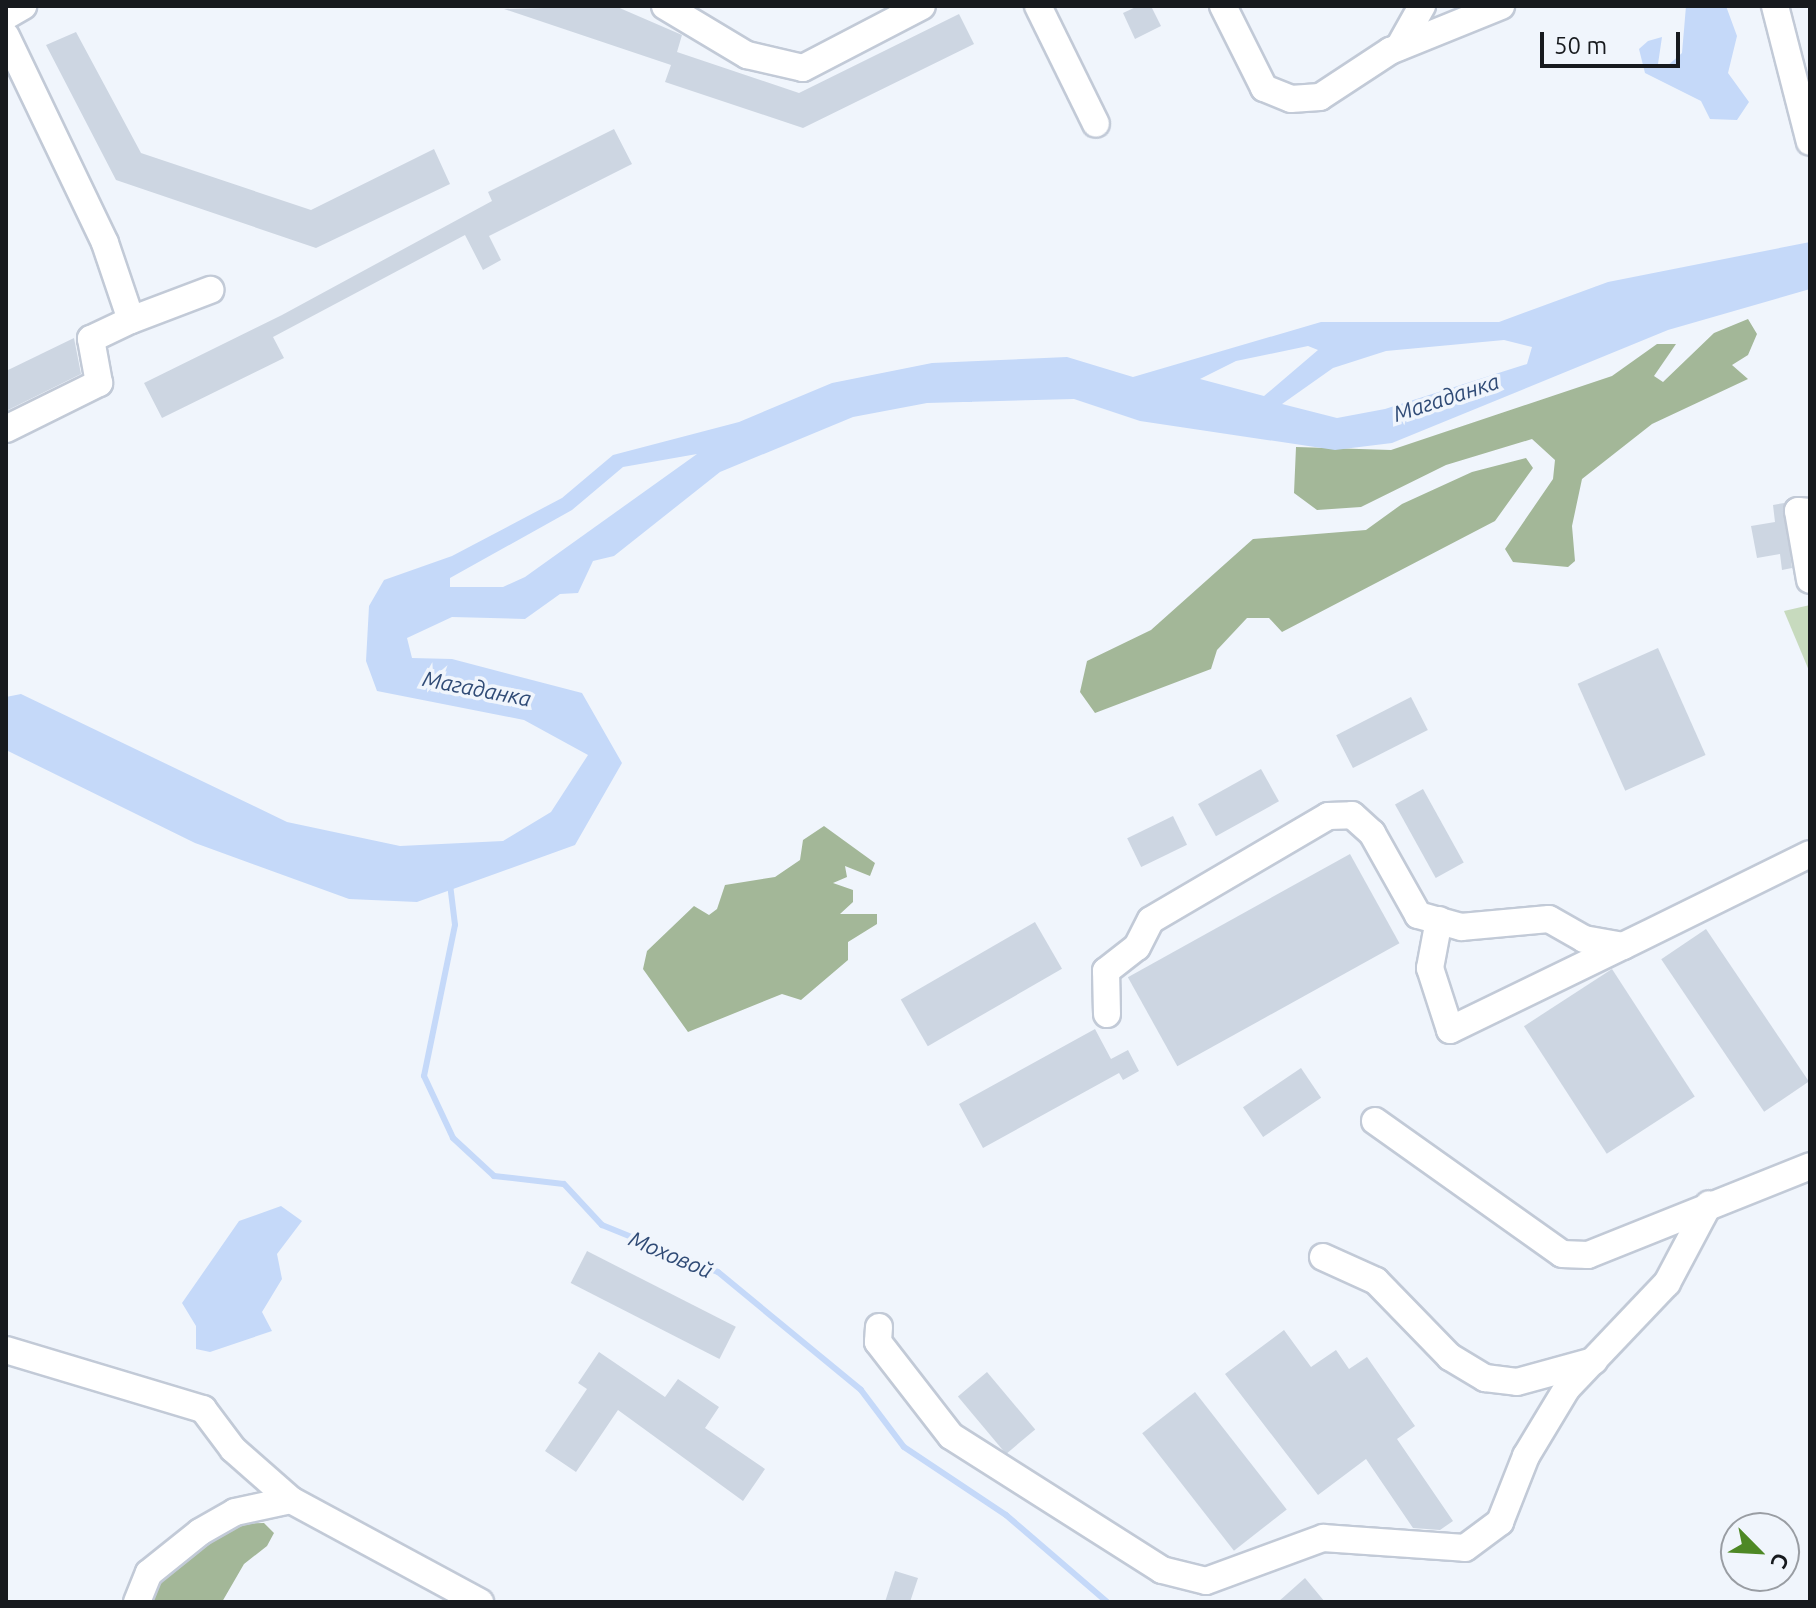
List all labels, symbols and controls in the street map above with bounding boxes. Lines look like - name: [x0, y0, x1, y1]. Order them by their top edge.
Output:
- scale bar: [1544, 16, 1684, 66]
- text: 50 m: [1554, 32, 1607, 59]
- water label: Магаданка: [1390, 367, 1502, 427]
- water label: Магаданка: [420, 665, 534, 711]
- water label: Моховой: [625, 1225, 717, 1283]
- north arrow: [1720, 1512, 1800, 1592]
- text: С: [1766, 1550, 1795, 1573]

